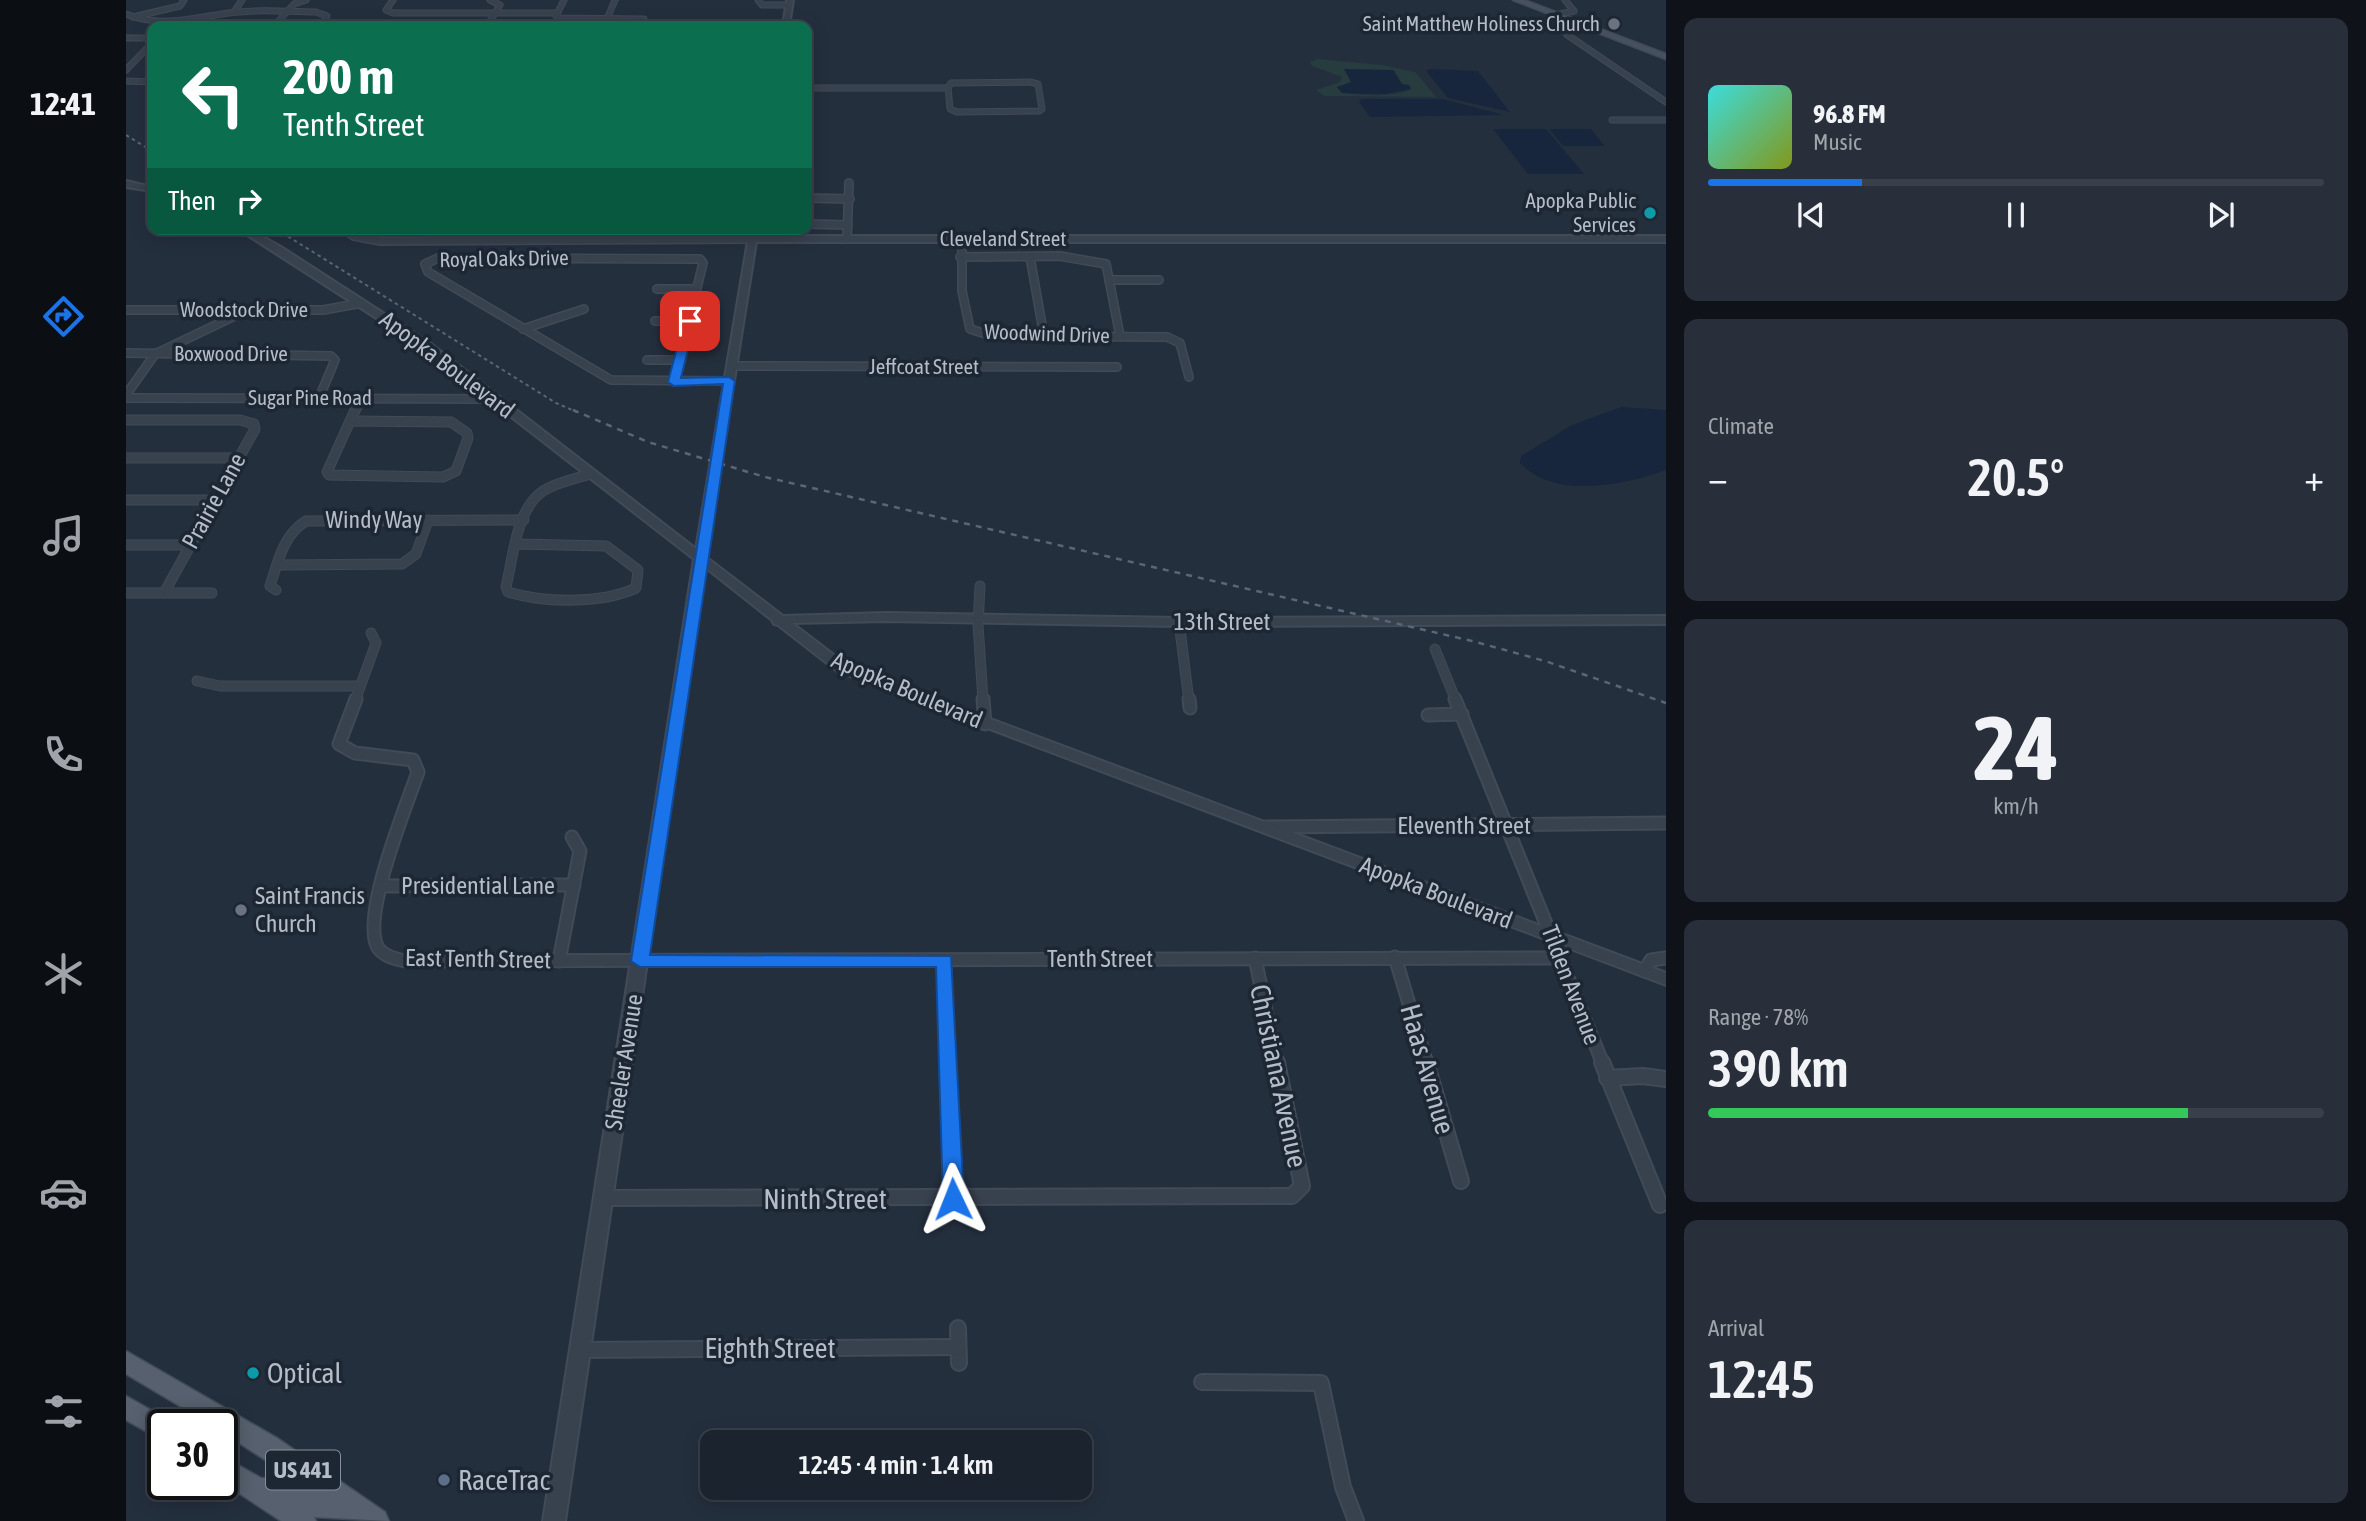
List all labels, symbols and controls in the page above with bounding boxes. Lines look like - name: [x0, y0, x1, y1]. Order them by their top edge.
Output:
- place label: Saint Matthew Holiness Church: [1363, 11, 1600, 35]
- marker: Saint Matthew Holiness Church: [1606, 16, 1622, 32]
- text: 200 m: [283, 48, 394, 104]
- icon: left: [168, 49, 259, 140]
- text: 12:41: [30, 85, 96, 122]
- text: 96.8 FM: [1813, 99, 1886, 129]
- text: Tenth Street: [283, 106, 425, 143]
- text: Music: [1813, 129, 1861, 155]
- icon: right: [230, 182, 268, 220]
- text: Then: [168, 186, 216, 216]
- place label: Apopka Public Services: [1525, 188, 1636, 236]
- icon: previous: [1792, 196, 1830, 234]
- icon: pause: [1997, 196, 2035, 234]
- icon: next: [2202, 196, 2240, 234]
- marker: Apopka Public Services: [1642, 205, 1658, 221]
- street label: Cleveland Street: [940, 226, 1066, 250]
- street label: Royal Oaks Drive: [439, 245, 569, 271]
- pin: [660, 291, 720, 351]
- icon: directions: [39, 292, 88, 341]
- street label: Woodstock Drive: [180, 297, 308, 321]
- icon: arrive: [671, 302, 709, 340]
- street label: Apopka Boulevard: [375, 305, 520, 424]
- street label: Woodwind Drive: [984, 319, 1110, 347]
- street label: Boxwood Drive: [174, 341, 288, 365]
- street label: Jeffcoat Street: [869, 354, 979, 378]
- street label: Sugar Pine Road: [248, 385, 372, 409]
- text: Climate: [1708, 413, 1774, 439]
- text: 20.5°: [1968, 447, 2064, 507]
- street label: Prairie Lane: [176, 448, 251, 553]
- text: −: [1708, 456, 1728, 499]
- text: +: [2304, 456, 2324, 499]
- street label: Windy Way: [326, 506, 423, 533]
- icon: music: [39, 511, 88, 560]
- street label: 13th Street: [1173, 608, 1271, 635]
- street label: Apopka Boulevard: [828, 646, 987, 733]
- text: 24: [1973, 695, 2059, 799]
- icon: phone: [39, 730, 88, 779]
- text: km/h: [1993, 793, 2039, 819]
- street label: Eleventh Street: [1397, 812, 1531, 839]
- street label: Apopka Boulevard: [1356, 851, 1516, 934]
- street label: Presidential Lane: [401, 872, 555, 899]
- place label: Saint Francis Church: [255, 882, 365, 937]
- marker: Saint Francis Church: [233, 902, 249, 918]
- street label: Tilden Avenue: [1536, 921, 1607, 1048]
- street label: East Tenth Street: [405, 944, 551, 973]
- street label: Tenth Street: [1047, 945, 1153, 972]
- icon: climate: [39, 949, 88, 998]
- street label: Christiana Avenue: [1244, 982, 1314, 1170]
- street label: Sheeler Avenue: [599, 992, 648, 1132]
- street label: Haas Avenue: [1394, 1000, 1462, 1138]
- text: Range · 78%: [1708, 1004, 1808, 1030]
- text: 390 km: [1708, 1038, 1849, 1098]
- position arrow: [916, 1162, 990, 1236]
- icon: car: [39, 1168, 88, 1217]
- street label: Ninth Street: [763, 1183, 887, 1215]
- text: Arrival: [1708, 1315, 1764, 1341]
- street label: Eighth Street: [705, 1332, 835, 1364]
- text: 12:45: [1708, 1349, 1815, 1409]
- place label: Optical: [267, 1357, 343, 1389]
- marker: Optical: [245, 1365, 261, 1381]
- icon: filters: [39, 1387, 88, 1436]
- speed limit sign: 30: [147, 1409, 238, 1500]
- road number: US 441: [266, 1450, 340, 1490]
- text: 12:45 · 4 min · 1.4 km: [799, 1450, 993, 1480]
- place label: RaceTrac: [458, 1464, 550, 1496]
- marker: RaceTrac: [436, 1472, 452, 1488]

